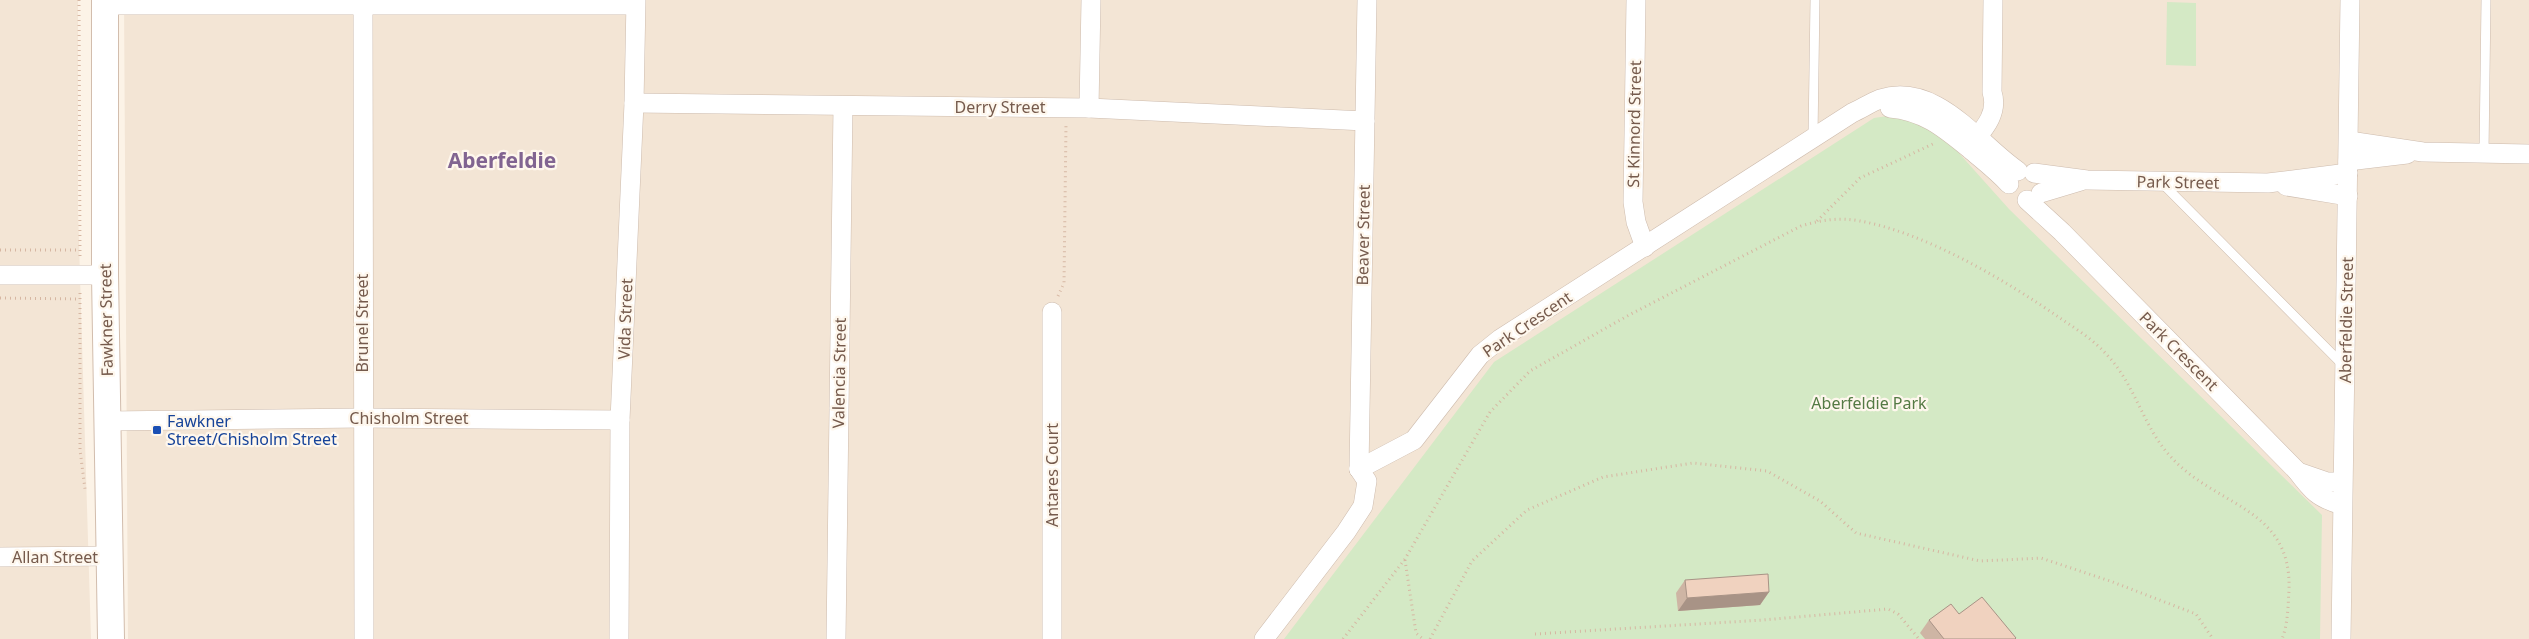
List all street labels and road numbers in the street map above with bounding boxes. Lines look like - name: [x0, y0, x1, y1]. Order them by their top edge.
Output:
- street label: St Kinnord Street: [1622, 60, 1646, 188]
- street label: Derry Street: [955, 96, 1046, 118]
- street label: Park Street: [2136, 170, 2220, 194]
- street label: Beaver Street: [1351, 184, 1375, 286]
- street label: Aberfeldie Street: [2334, 257, 2358, 383]
- street label: Fawkner Street: [94, 263, 118, 377]
- street label: Brunel Street: [351, 273, 373, 372]
- street label: Vida Street: [613, 278, 637, 360]
- street label: Park Crescent: [1478, 286, 1576, 362]
- street label: Park Crescent: [2135, 307, 2223, 395]
- street label: Valencia Street: [827, 317, 851, 429]
- street label: Chisholm Street: [349, 407, 469, 429]
- street label: Antares Court: [1041, 423, 1063, 527]
- street label: Allan Street: [12, 546, 98, 568]

